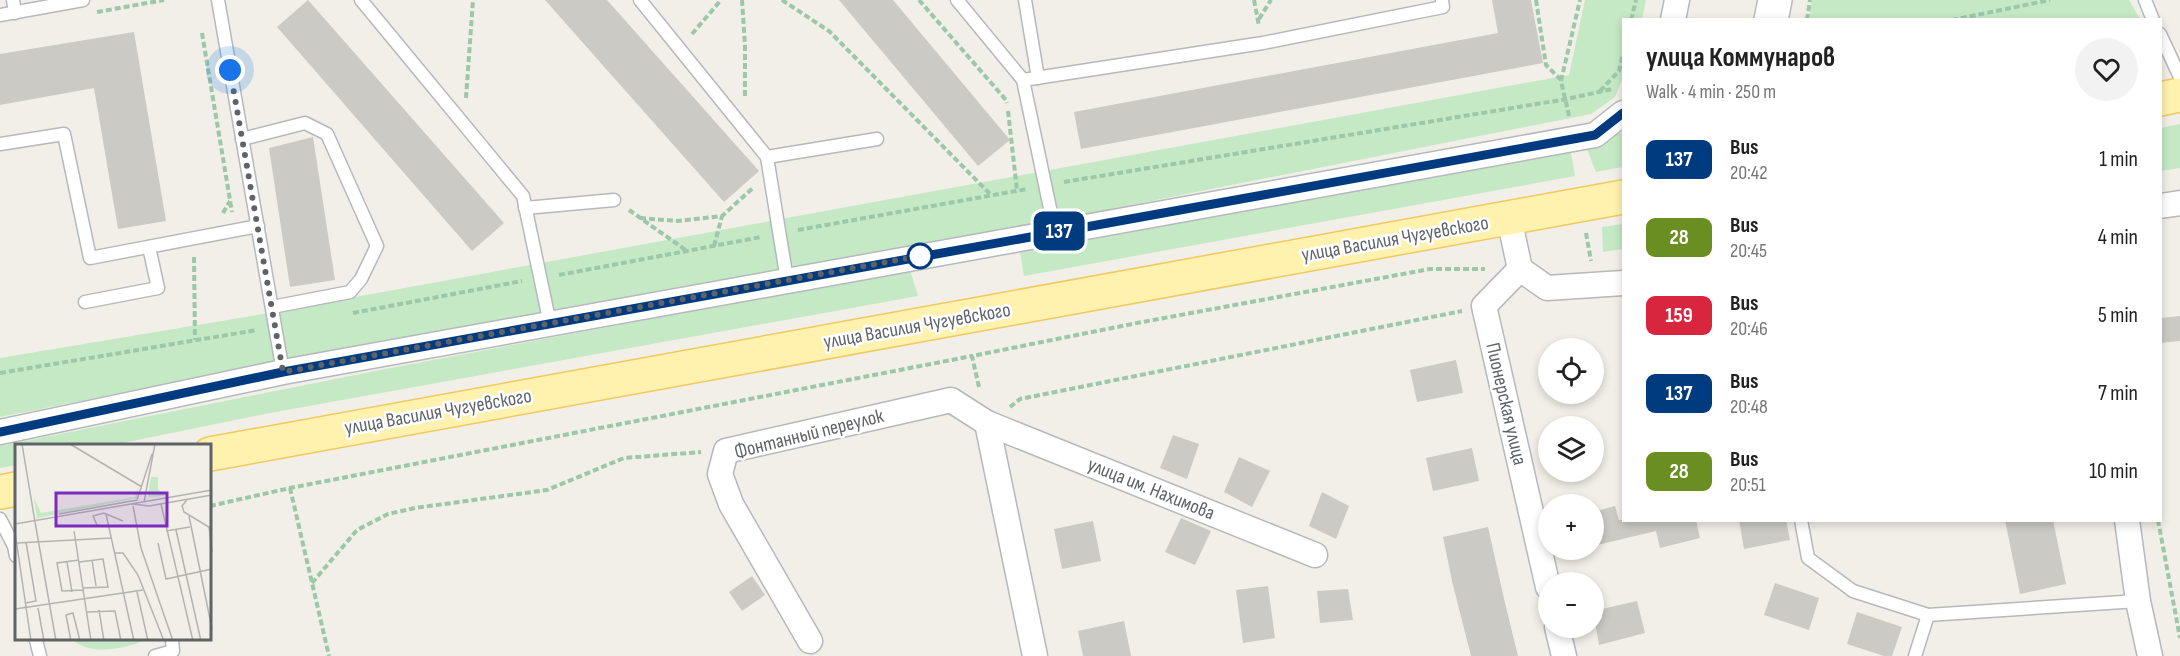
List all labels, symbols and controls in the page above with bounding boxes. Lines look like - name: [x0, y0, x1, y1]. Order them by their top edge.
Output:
- button: heart: [2075, 38, 2138, 101]
- text: улица Коммунаров: [1646, 41, 1835, 74]
- your location: [215, 55, 245, 85]
- text: Walk · 4 min · 250 m: [1646, 80, 1776, 104]
- text: Bus: [1730, 134, 1759, 161]
- text: 1 min: [2099, 146, 2138, 173]
- text: 137: [1666, 147, 1692, 172]
- text: 20:42: [1730, 161, 1767, 185]
- street label: улица Василия Чугуевского: [1300, 211, 1490, 267]
- line badge: 137: [1024, 212, 1094, 250]
- text: Bus: [1730, 212, 1759, 239]
- text: 137: [1046, 219, 1072, 244]
- text: 4 min: [2098, 224, 2138, 251]
- text: 28: [1669, 225, 1689, 250]
- text: 20:45: [1730, 239, 1767, 263]
- unlabelled marker: [907, 243, 933, 269]
- text: Bus: [1730, 290, 1759, 317]
- street label: улица Василия Чугуевского: [822, 298, 1012, 354]
- text: 5 min: [2098, 302, 2138, 329]
- text: 159: [1665, 303, 1693, 328]
- text: 20:46: [1730, 317, 1768, 341]
- map controls: [1538, 338, 1604, 638]
- button: locate: [1538, 338, 1604, 404]
- street label: Пионерская улица: [1480, 341, 1532, 467]
- text: Bus: [1730, 368, 1759, 395]
- text: 7 min: [2098, 380, 2138, 407]
- text: 137: [1666, 381, 1692, 406]
- street label: улица Василия Чугуевского: [343, 384, 533, 440]
- text: 20:48: [1730, 395, 1768, 419]
- street label: Фонтанный переулок: [732, 404, 887, 464]
- button: layers: [1538, 416, 1604, 482]
- inset map: [15, 444, 212, 641]
- text: Bus: [1730, 446, 1759, 473]
- street label: улица им. Нахимова: [1084, 453, 1218, 525]
- text: 10 min: [2089, 458, 2138, 485]
- text: 28: [1669, 459, 1689, 484]
- text: 20:51: [1730, 473, 1766, 497]
- button: +: [1538, 494, 1604, 560]
- button: −: [1538, 572, 1604, 638]

